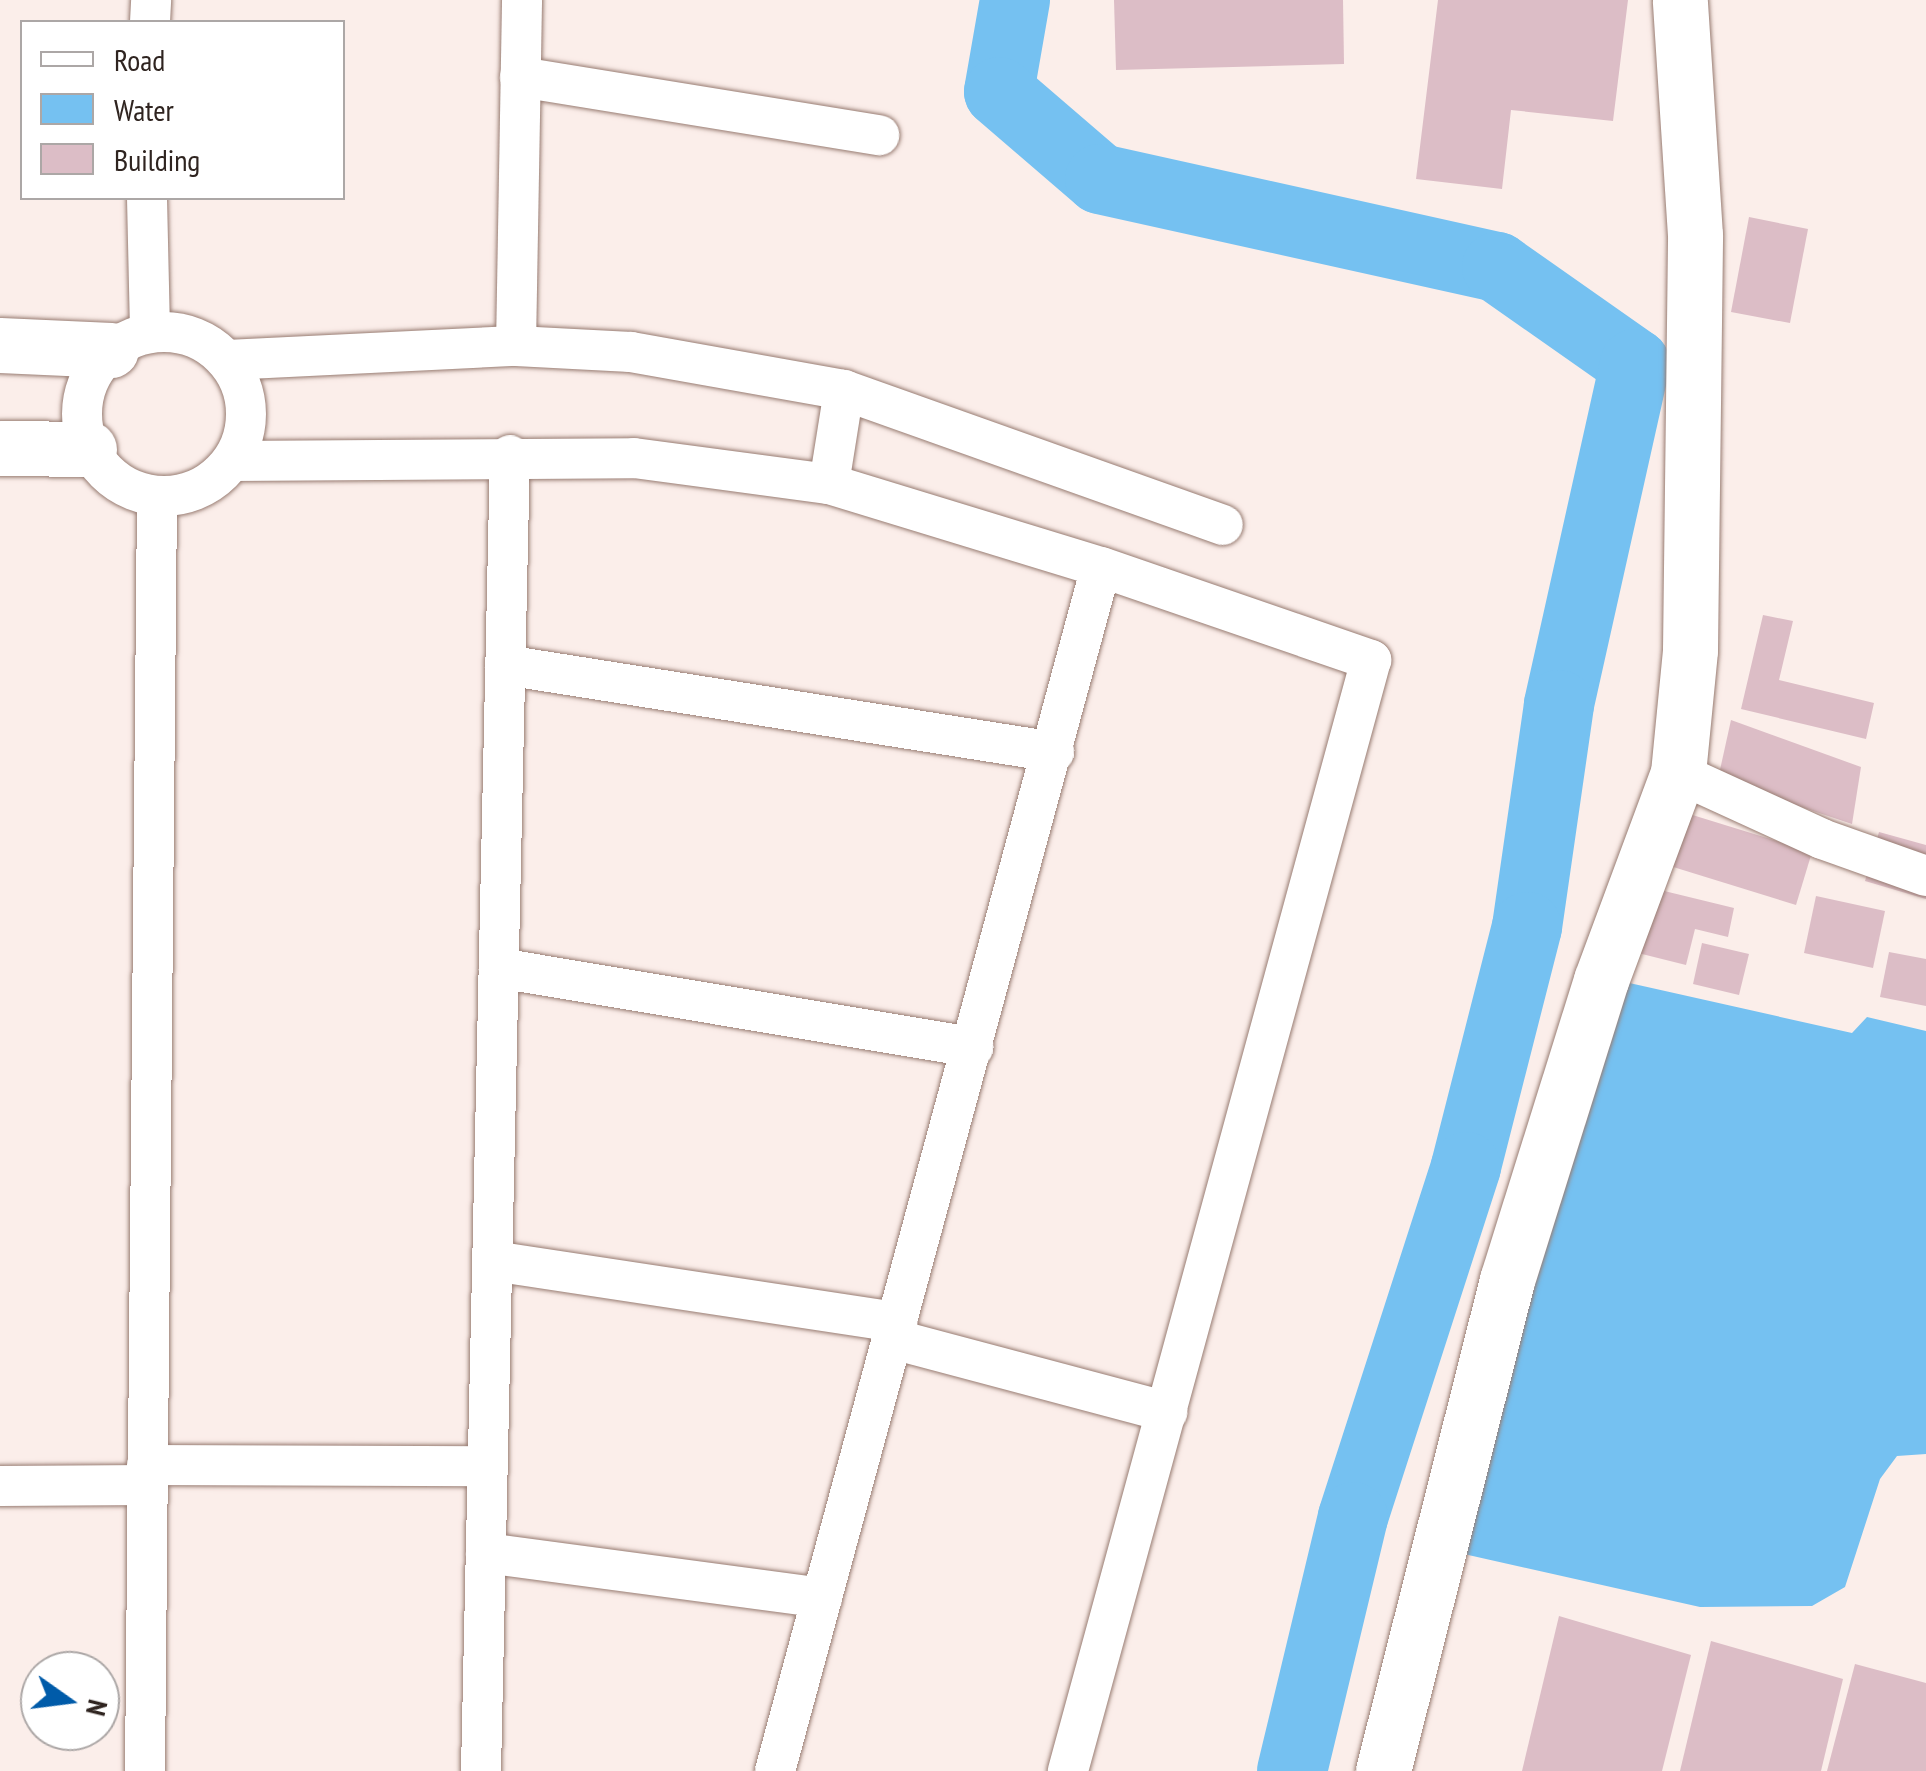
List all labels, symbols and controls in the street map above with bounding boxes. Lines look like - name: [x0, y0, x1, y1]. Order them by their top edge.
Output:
- legend: [20, 20, 345, 200]
- text: Road: [114, 40, 165, 79]
- text: Water: [114, 90, 174, 129]
- text: Building: [114, 140, 200, 179]
- north arrow: [20, 1651, 120, 1751]
- text: N: [78, 1696, 117, 1720]

